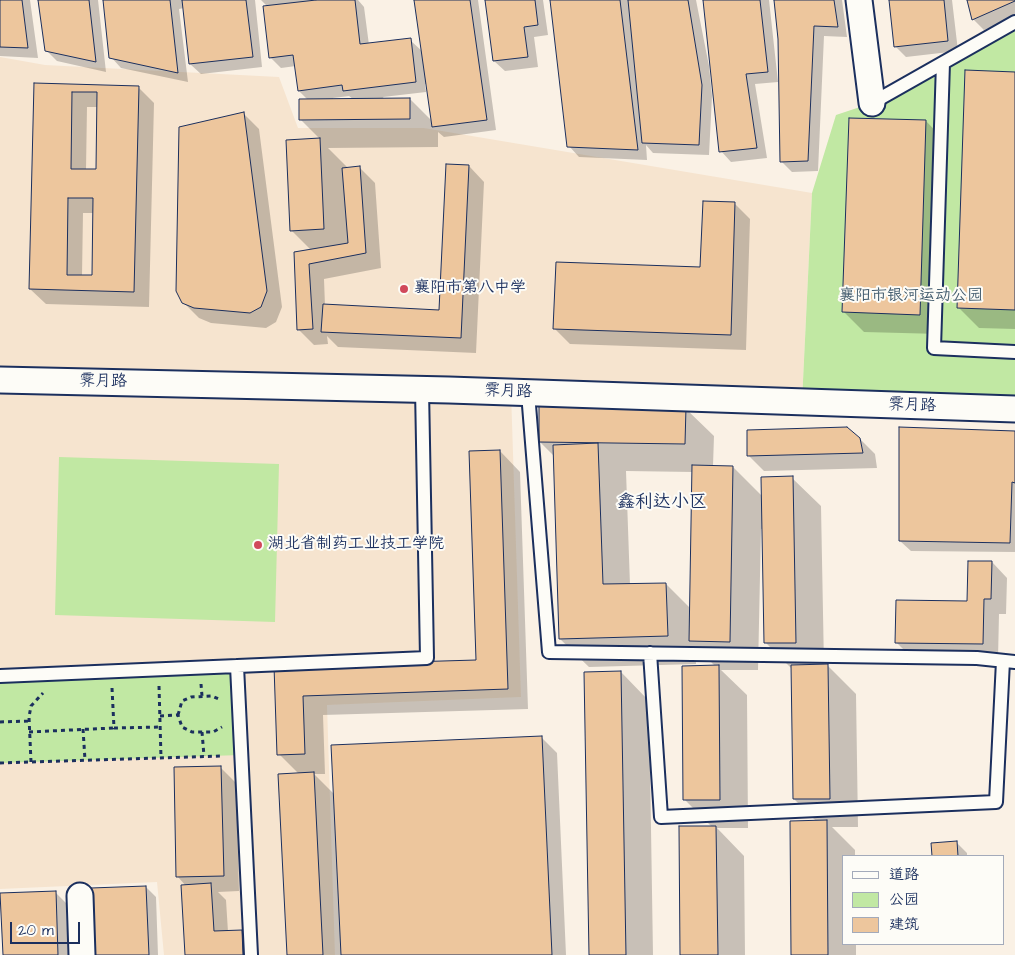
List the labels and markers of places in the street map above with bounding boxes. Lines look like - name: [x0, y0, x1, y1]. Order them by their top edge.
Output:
- place label: 襄阳市第八中学: [414, 279, 526, 299]
- marker: 襄阳市第八中学: [398, 283, 410, 295]
- place label: 湖北省制药工业技工学院: [268, 535, 444, 555]
- marker: 湖北省制药工业技工学院: [252, 539, 264, 551]

